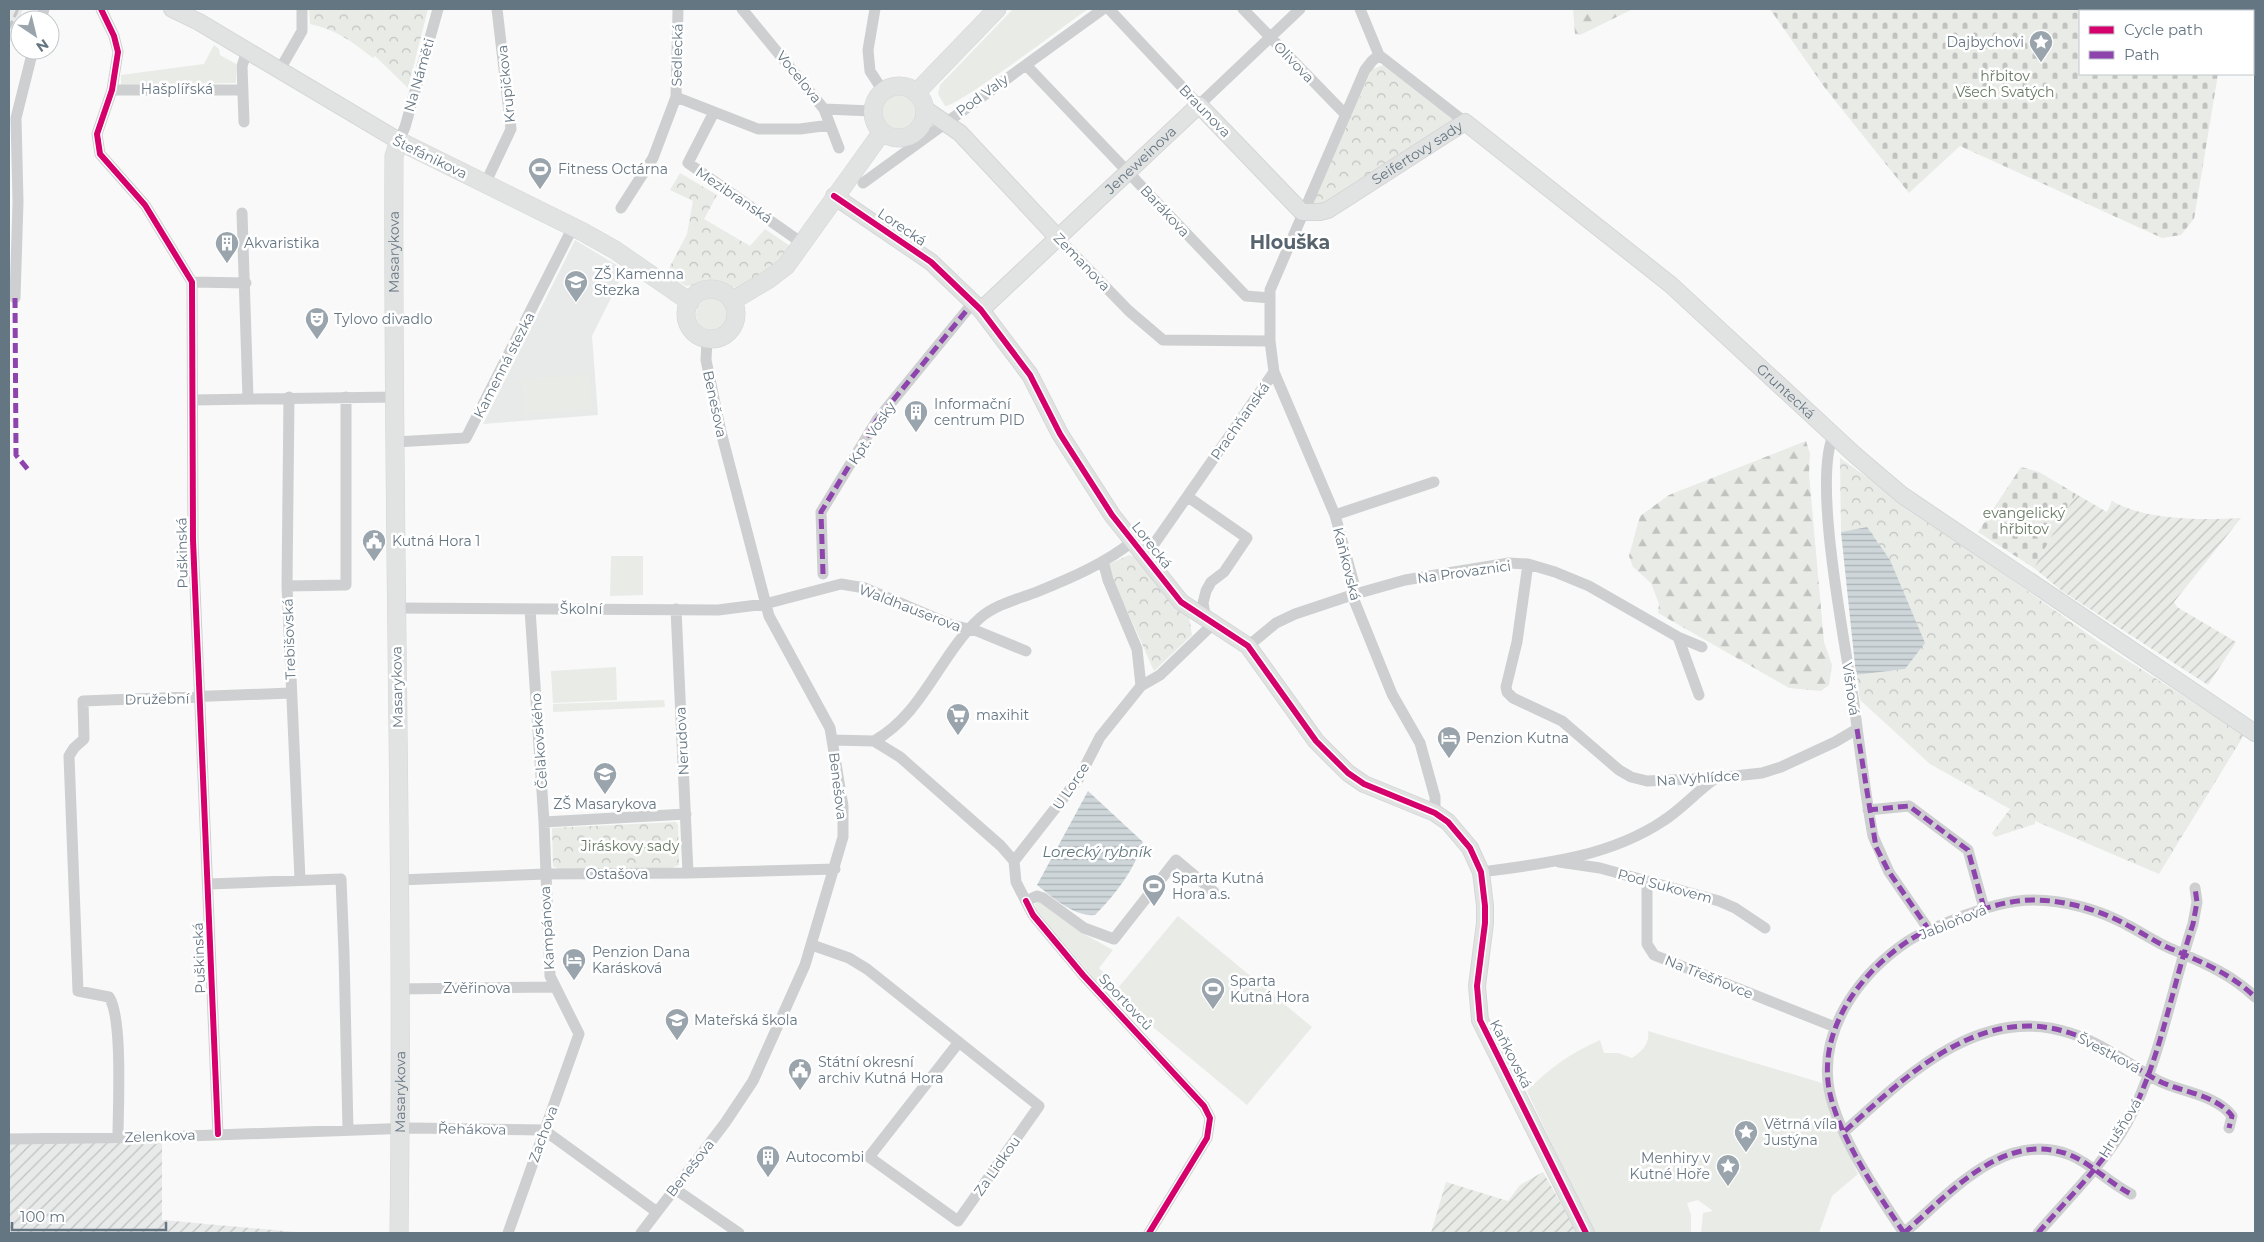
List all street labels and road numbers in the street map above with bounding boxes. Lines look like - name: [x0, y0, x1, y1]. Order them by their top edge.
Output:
- street label: Sedlecká: [667, 23, 687, 87]
- street label: Na Náměti: [400, 36, 438, 114]
- street label: Olivova: [1270, 37, 1318, 87]
- street label: Krupičkova: [493, 44, 519, 124]
- street label: Vocelova: [773, 47, 825, 107]
- street label: Pod Valy: [952, 70, 1012, 120]
- street label: Hašplířská: [141, 80, 213, 98]
- street label: Braunova: [1175, 81, 1235, 141]
- street label: Seifertovy sady: [1368, 117, 1466, 189]
- street label: Jeneweinova: [1100, 122, 1180, 198]
- street label: Štefánikova: [390, 131, 470, 183]
- street label: Mezibranská: [692, 163, 776, 227]
- street label: Barákova: [1136, 181, 1194, 241]
- street label: Lorecká: [874, 204, 930, 250]
- street label: Masarykova: [385, 211, 403, 293]
- street label: Zemanova: [1050, 229, 1114, 295]
- street label: Kamenná stezka: [470, 309, 538, 421]
- street label: Gruntecká: [1753, 360, 1819, 423]
- street label: Benešova: [699, 369, 731, 439]
- street label: Prachňanská: [1207, 379, 1273, 463]
- street label: Kpt. Vosky: [844, 398, 900, 468]
- street label: Puškinská: [172, 517, 192, 589]
- street label: Lorecká: [1128, 518, 1176, 572]
- street label: Kaňkovská: [1329, 525, 1365, 603]
- street label: Na Provaznici: [1416, 557, 1512, 587]
- street label: Waldhauserova: [856, 580, 964, 636]
- street label: Trebišovská: [279, 598, 299, 680]
- street label: Školní: [560, 600, 603, 618]
- street label: Masarykova: [387, 646, 407, 728]
- street label: Višňová: [1838, 661, 1864, 717]
- street label: Družební: [124, 689, 191, 709]
- street label: Čelakovského: [527, 692, 551, 789]
- street label: Nerudova: [671, 706, 693, 776]
- street label: Benešova: [825, 751, 851, 821]
- street label: U Lorce: [1049, 759, 1093, 813]
- street label: Na Vyhlídce: [1656, 766, 1740, 790]
- street label: Ostašova: [585, 865, 649, 883]
- street label: Pod Sukovem: [1616, 865, 1714, 907]
- street label: Kampánova: [536, 885, 558, 971]
- street label: Jabloňová: [1916, 900, 1989, 944]
- street label: Puškinská: [189, 922, 209, 994]
- street label: Na Třešňovce: [1662, 951, 1756, 1003]
- street label: Sportovců: [1095, 970, 1157, 1034]
- street label: Zvěřinova: [443, 979, 511, 997]
- street label: Kaňkovská: [1486, 1017, 1536, 1091]
- street label: Švestková: [2074, 1029, 2144, 1077]
- street label: Masarykova: [391, 1051, 409, 1133]
- street label: Hrušňová: [2095, 1095, 2145, 1161]
- street label: Zachova: [524, 1103, 562, 1165]
- street label: Řehákova: [438, 1119, 506, 1139]
- street label: Zelenkova: [124, 1126, 196, 1146]
- street label: Za Lidkou: [970, 1133, 1024, 1199]
- street label: Benešova: [662, 1136, 718, 1200]

